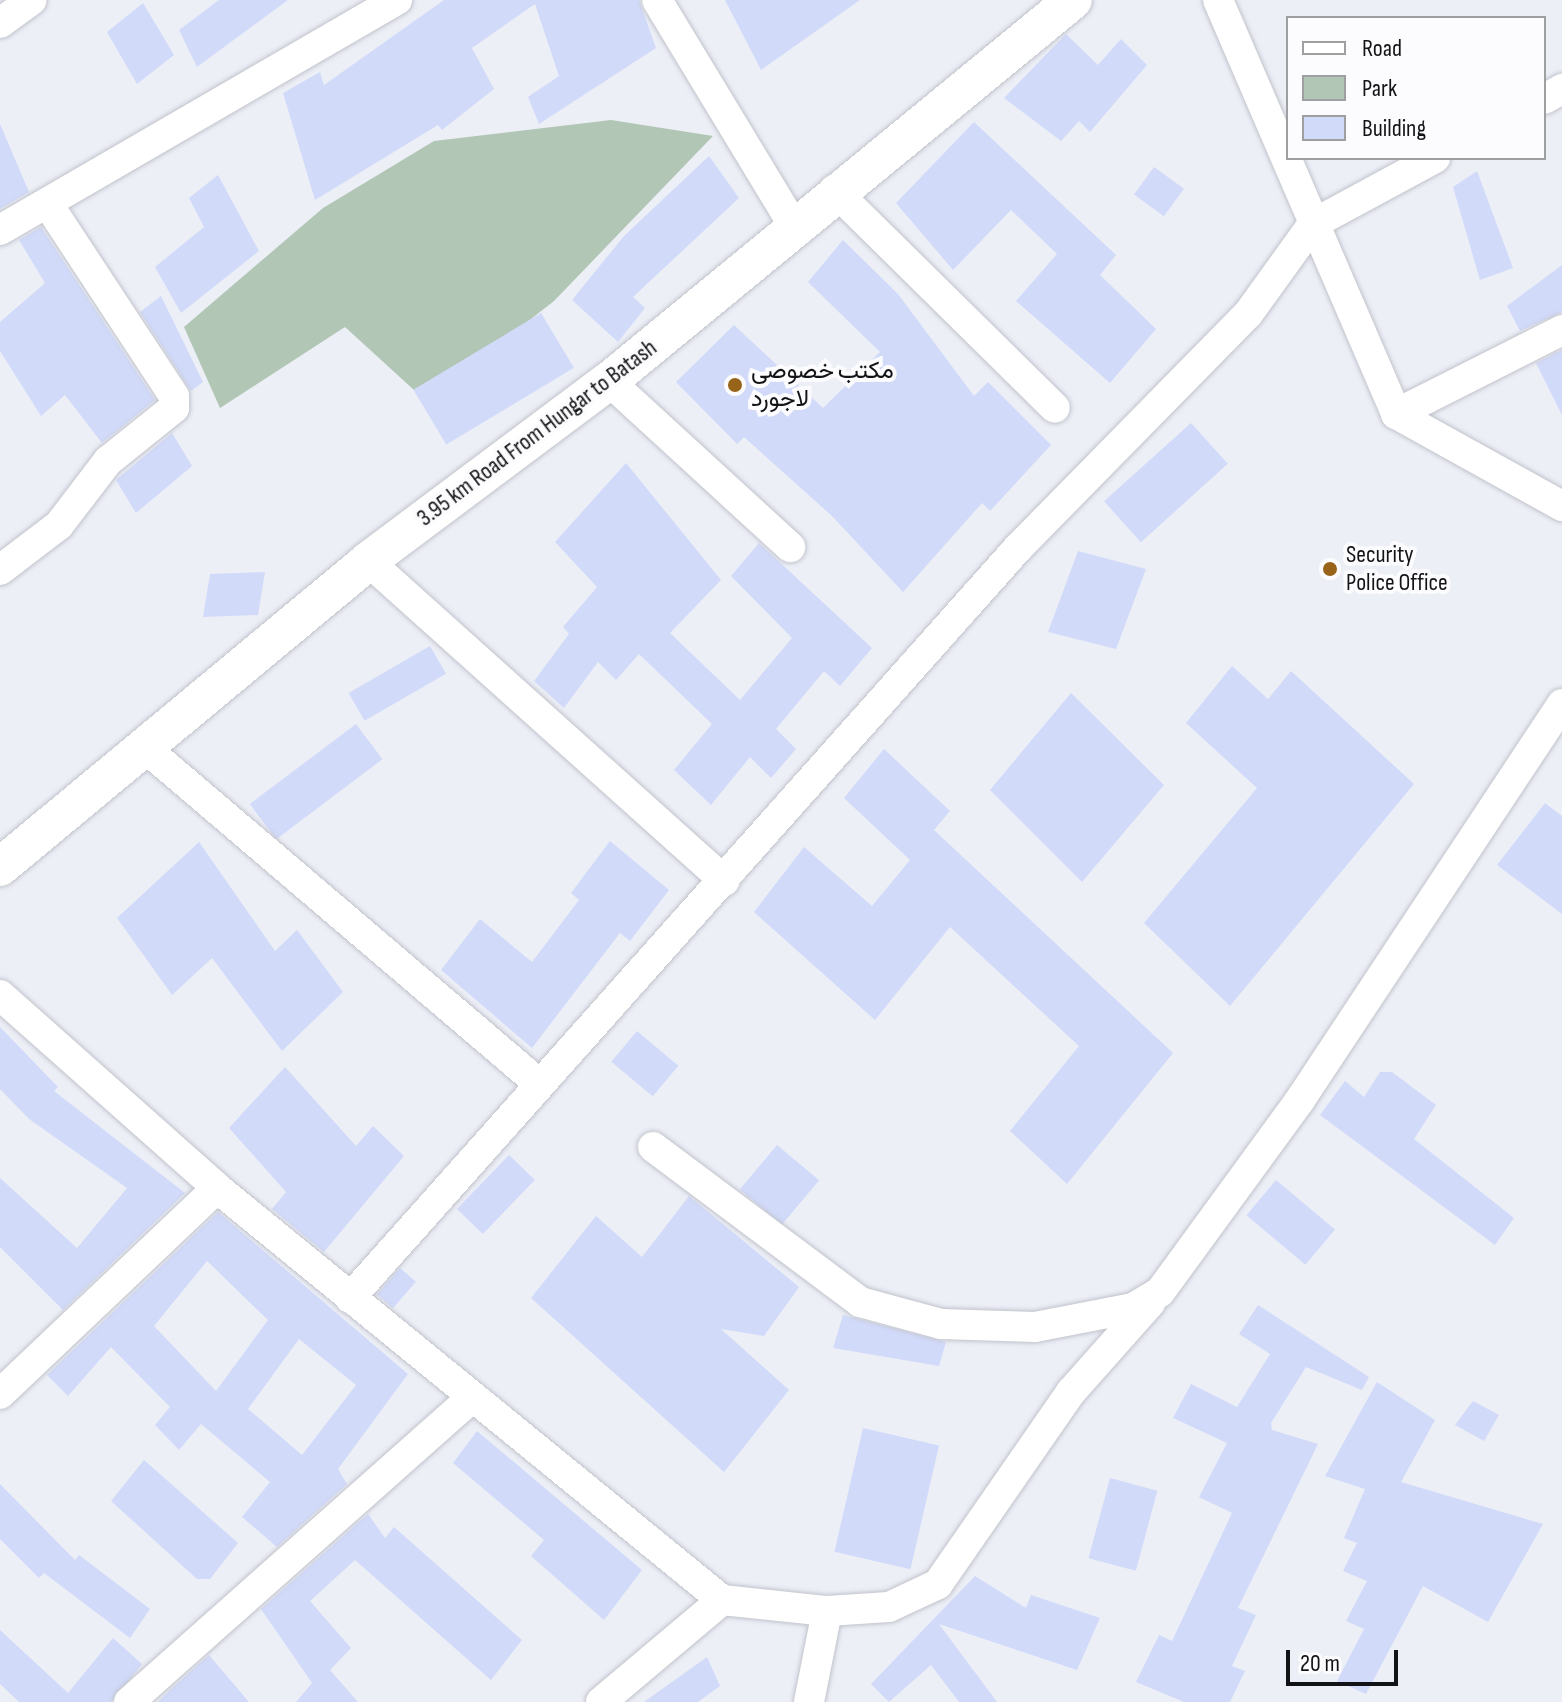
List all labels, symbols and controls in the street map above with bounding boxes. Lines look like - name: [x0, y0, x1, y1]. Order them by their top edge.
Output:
- legend: [1286, 16, 1546, 160]
- text: Road: [1362, 34, 1402, 63]
- text: Park: [1362, 74, 1397, 103]
- text: Building: [1362, 114, 1426, 143]
- street label: 3.95 km Road From Hungar to Batash: [411, 333, 663, 533]
- place label: مکتب خصوصی لاجورد: [751, 357, 894, 413]
- marker: مکتب خصوصی لاجورد: [726, 376, 744, 394]
- place label: Security Police Office: [1346, 541, 1448, 597]
- marker: Security Police Office: [1321, 560, 1339, 578]
- scale bar: [1290, 1634, 1402, 1684]
- text: 20 m: [1300, 1649, 1340, 1678]

